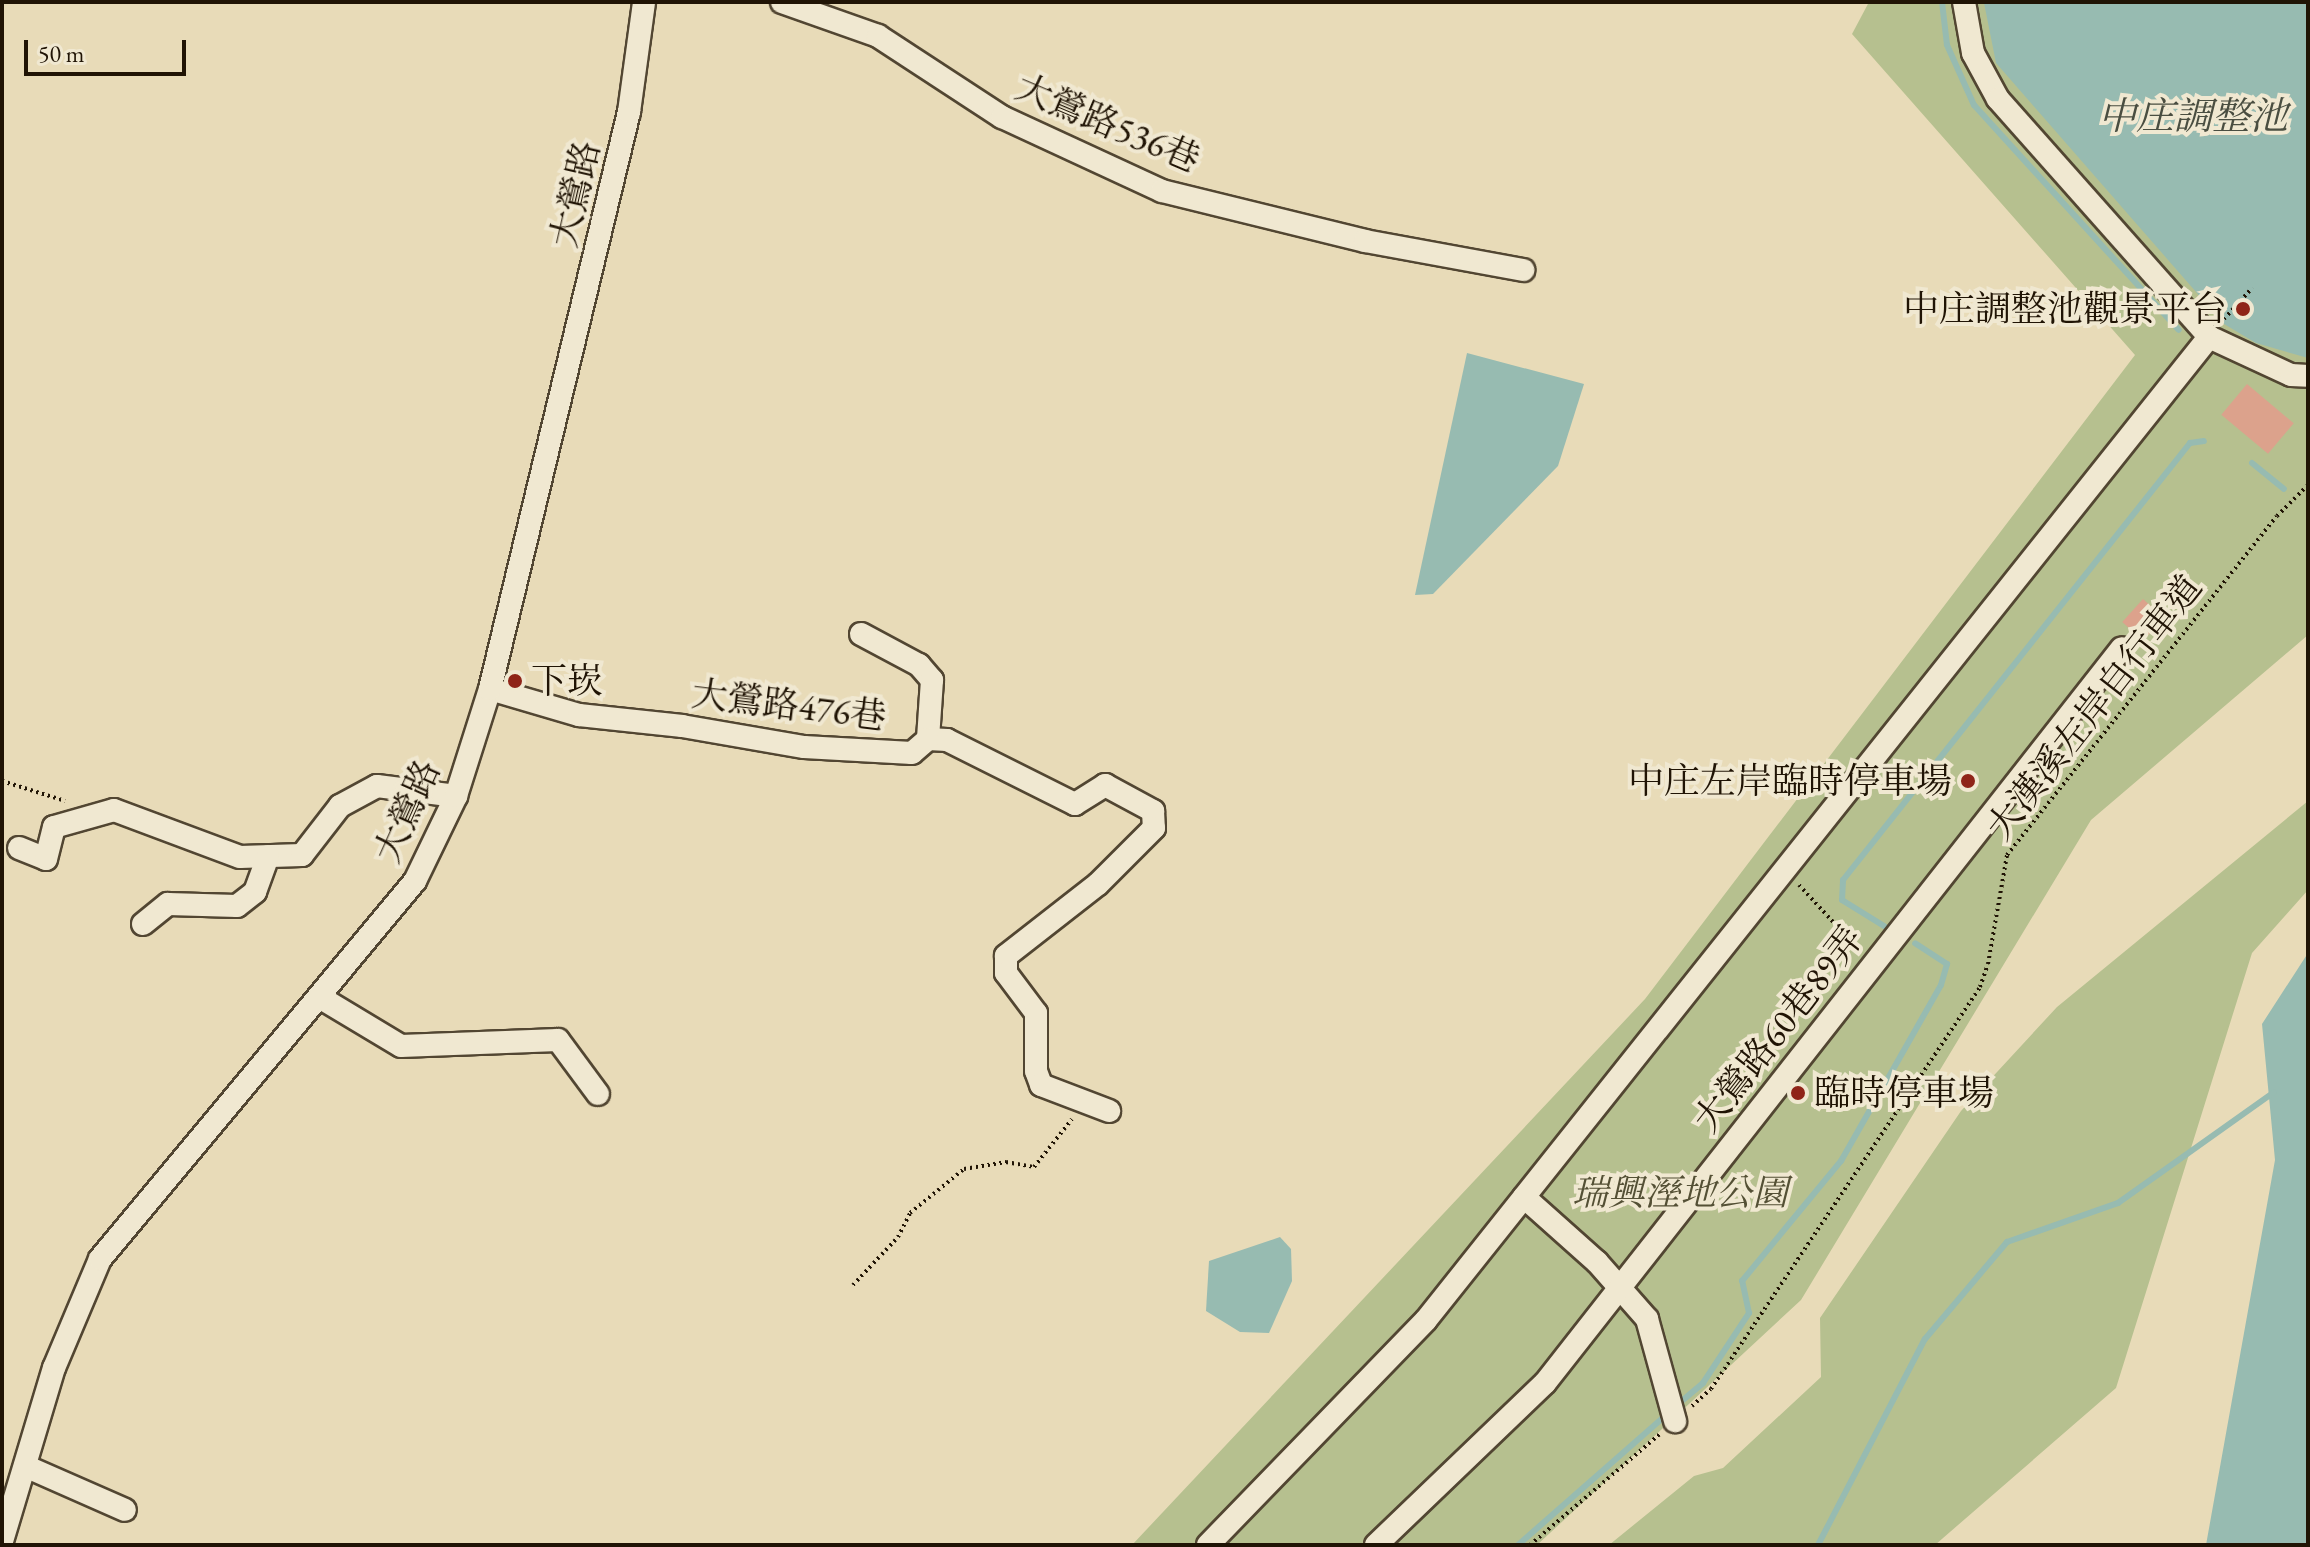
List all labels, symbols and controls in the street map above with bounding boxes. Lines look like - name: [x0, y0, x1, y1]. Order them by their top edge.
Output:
- scale bar: [28, 24, 190, 74]
- text: 50 m: [38, 38, 85, 69]
- street label: 大鶯路536巷: [1009, 65, 1207, 181]
- water label: 中庄調整池: [2098, 93, 2288, 139]
- street label: 大鶯路: [542, 137, 608, 251]
- place label: 中庄調整池觀景平台: [1903, 287, 2227, 331]
- marker: 中庄調整池觀景平台: [2234, 300, 2252, 318]
- street label: 大漢溪左岸自行車道: [1977, 566, 2211, 848]
- place label: 下崁: [531, 659, 603, 703]
- marker: 下崁: [506, 672, 524, 690]
- street label: 大鶯路476巷: [689, 672, 889, 738]
- street label: 大鶯路: [365, 753, 449, 869]
- place label: 中庄左岸臨時停車場: [1628, 759, 1952, 803]
- marker: 中庄左岸臨時停車場: [1959, 772, 1977, 790]
- street label: 大鶯路60巷89弄: [1684, 918, 1872, 1140]
- place label: 臨時停車場: [1814, 1071, 1994, 1115]
- marker: 臨時停車場: [1789, 1084, 1807, 1102]
- park label: 瑞興溼地公園: [1572, 1171, 1788, 1215]

